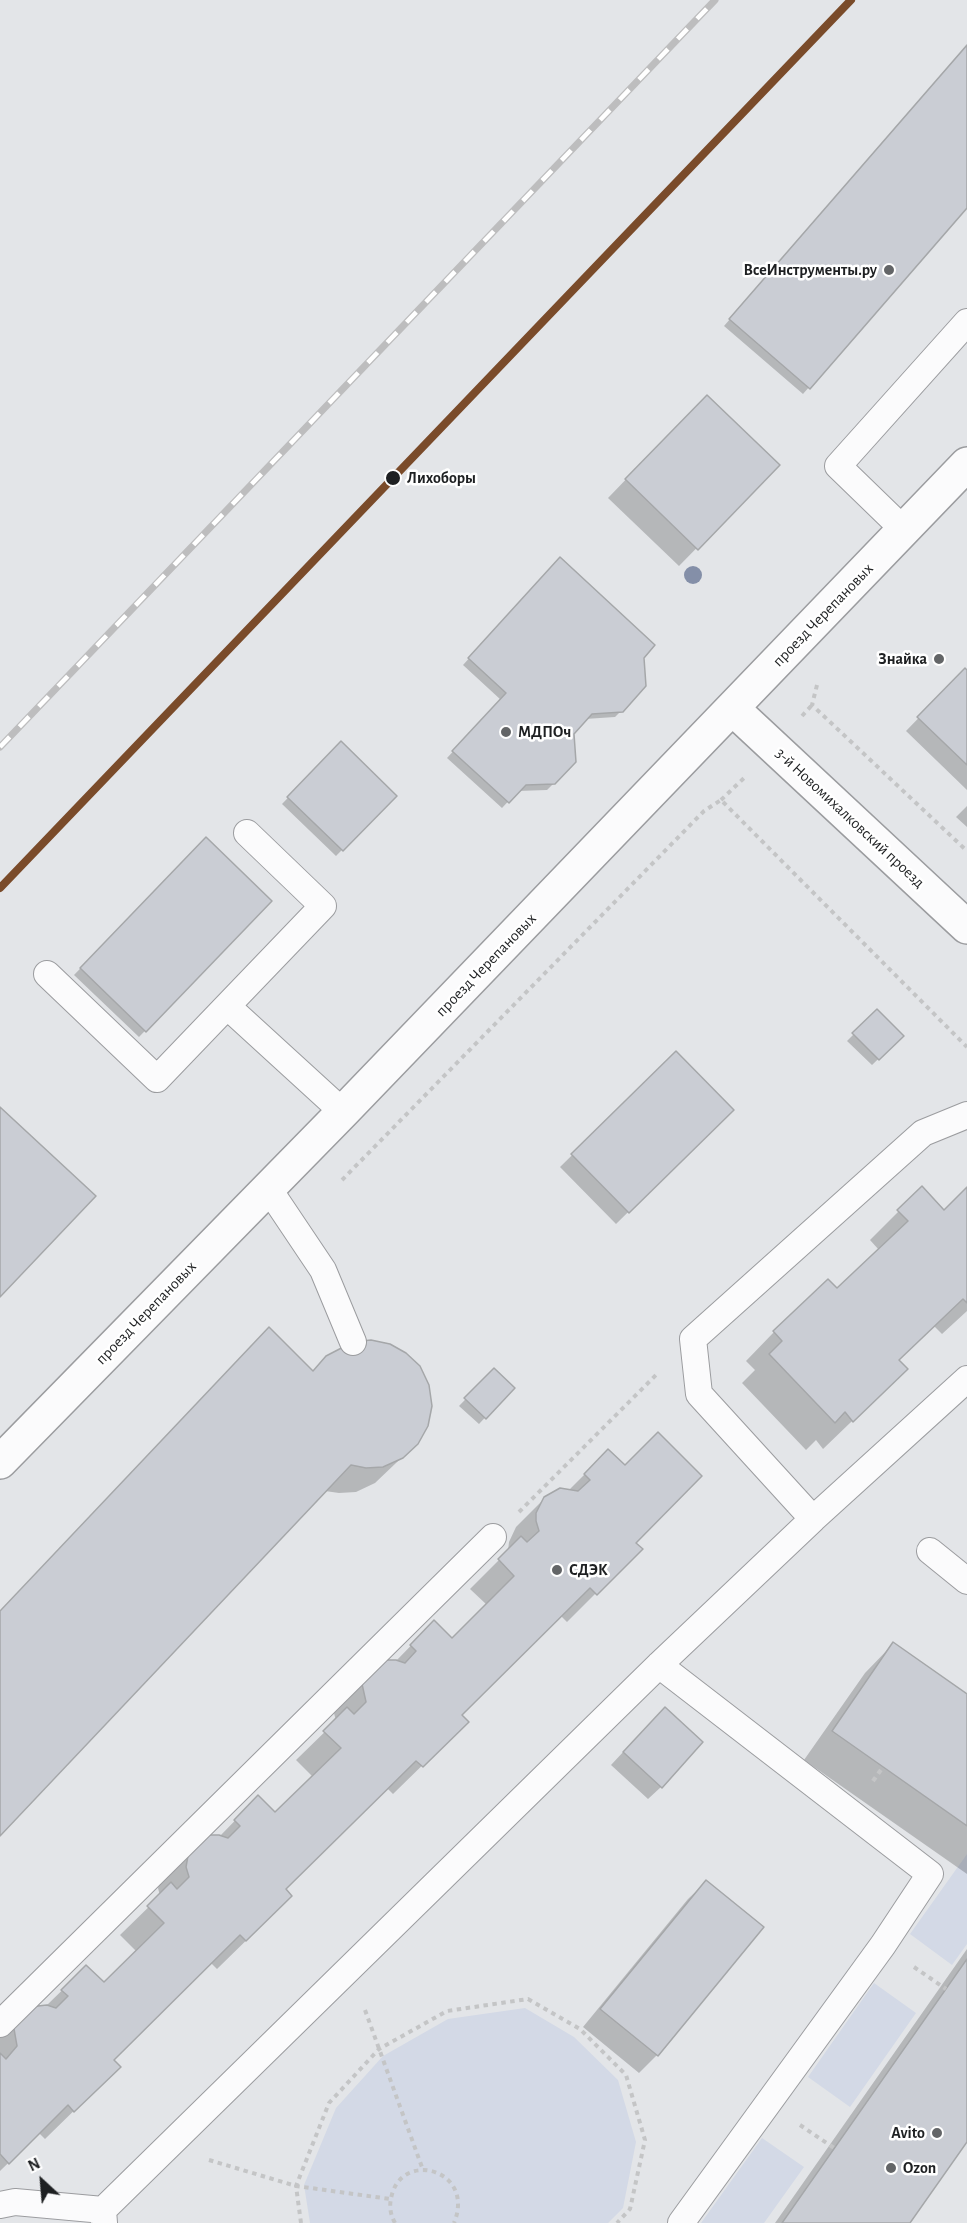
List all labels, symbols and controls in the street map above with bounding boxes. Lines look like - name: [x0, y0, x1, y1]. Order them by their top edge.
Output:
- place label: ВсеИнструменты.ру: [744, 260, 877, 280]
- marker: ВсеИнструменты.ру: [882, 263, 896, 277]
- place label: Лихоборы: [407, 468, 476, 488]
- marker: Лихоборы: [384, 469, 402, 487]
- street label: проезд Черепановых: [769, 559, 877, 671]
- place label: Знайка: [878, 649, 927, 669]
- marker: Знайка: [932, 652, 946, 666]
- place label: МДПОч: [518, 722, 571, 742]
- marker: МДПОч: [499, 725, 513, 739]
- street label: 3-й Новомихалковский проезд: [771, 744, 929, 892]
- street label: проезд Черепановых: [432, 909, 540, 1021]
- street label: проезд Черепановых: [92, 1257, 200, 1369]
- place label: СДЭК: [569, 1560, 608, 1580]
- marker: СДЭК: [550, 1563, 564, 1577]
- place label: Avito: [891, 2123, 925, 2143]
- marker: Avito: [930, 2126, 944, 2140]
- north arrow: [12, 2151, 72, 2211]
- text: N: [26, 2155, 43, 2174]
- place label: Ozon: [903, 2158, 936, 2178]
- marker: Ozon: [884, 2161, 898, 2175]

